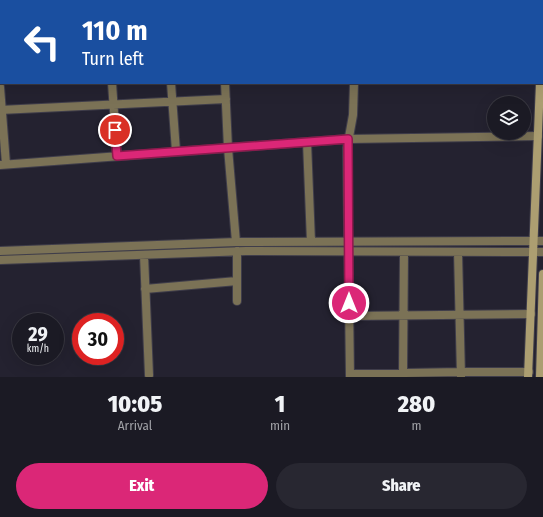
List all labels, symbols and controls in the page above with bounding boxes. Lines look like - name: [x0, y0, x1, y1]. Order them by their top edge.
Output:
- text: 110 m: [82, 14, 148, 47]
- icon: left: [16, 16, 68, 68]
- text: Turn left: [82, 48, 144, 70]
- map controls: [487, 96, 531, 140]
- button: layers: [487, 96, 531, 140]
- pin: [98, 113, 132, 147]
- icon: arrive: [104, 119, 126, 141]
- position arrow: [328, 282, 370, 324]
- speed limit sign: 30: [72, 313, 124, 365]
- text: 29: [28, 322, 48, 346]
- text: km/h: [27, 343, 49, 355]
- text: 10:05: [108, 390, 162, 418]
- text: 1: [275, 390, 285, 418]
- text: 280: [398, 390, 435, 418]
- text: Arrival: [118, 418, 152, 433]
- text: min: [270, 418, 290, 433]
- text: m: [412, 418, 422, 433]
- button: Exit: [16, 463, 268, 509]
- button: Share: [276, 463, 527, 509]

